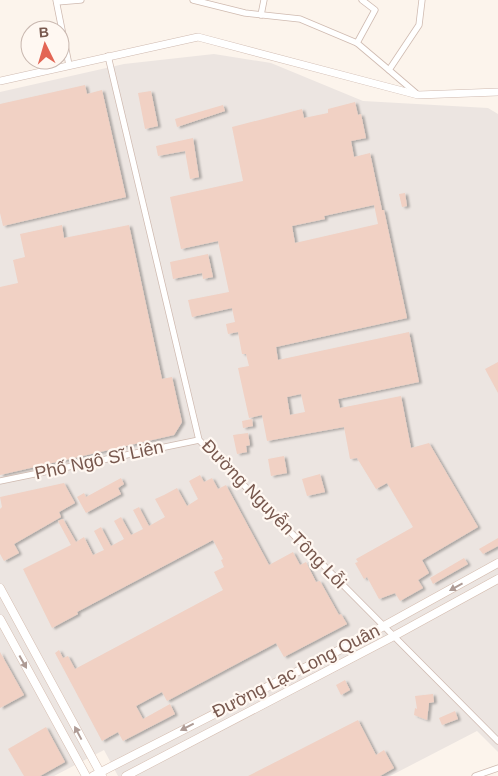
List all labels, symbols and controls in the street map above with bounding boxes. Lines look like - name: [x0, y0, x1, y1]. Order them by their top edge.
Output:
- north arrow: [20, 20, 70, 70]
- text: B: [38, 24, 50, 40]
- street label: Đường Nguyễn Tông Lỗi: [198, 435, 351, 592]
- street label: Phố Ngô Sĩ Liên: [33, 437, 165, 483]
- one-way arrow: [449, 583, 462, 592]
- street label: Đường Lạc Long Quân: [209, 620, 383, 722]
- one-way arrow: [19, 655, 28, 668]
- one-way arrow: [180, 723, 195, 731]
- one-way arrow: [74, 726, 83, 740]

